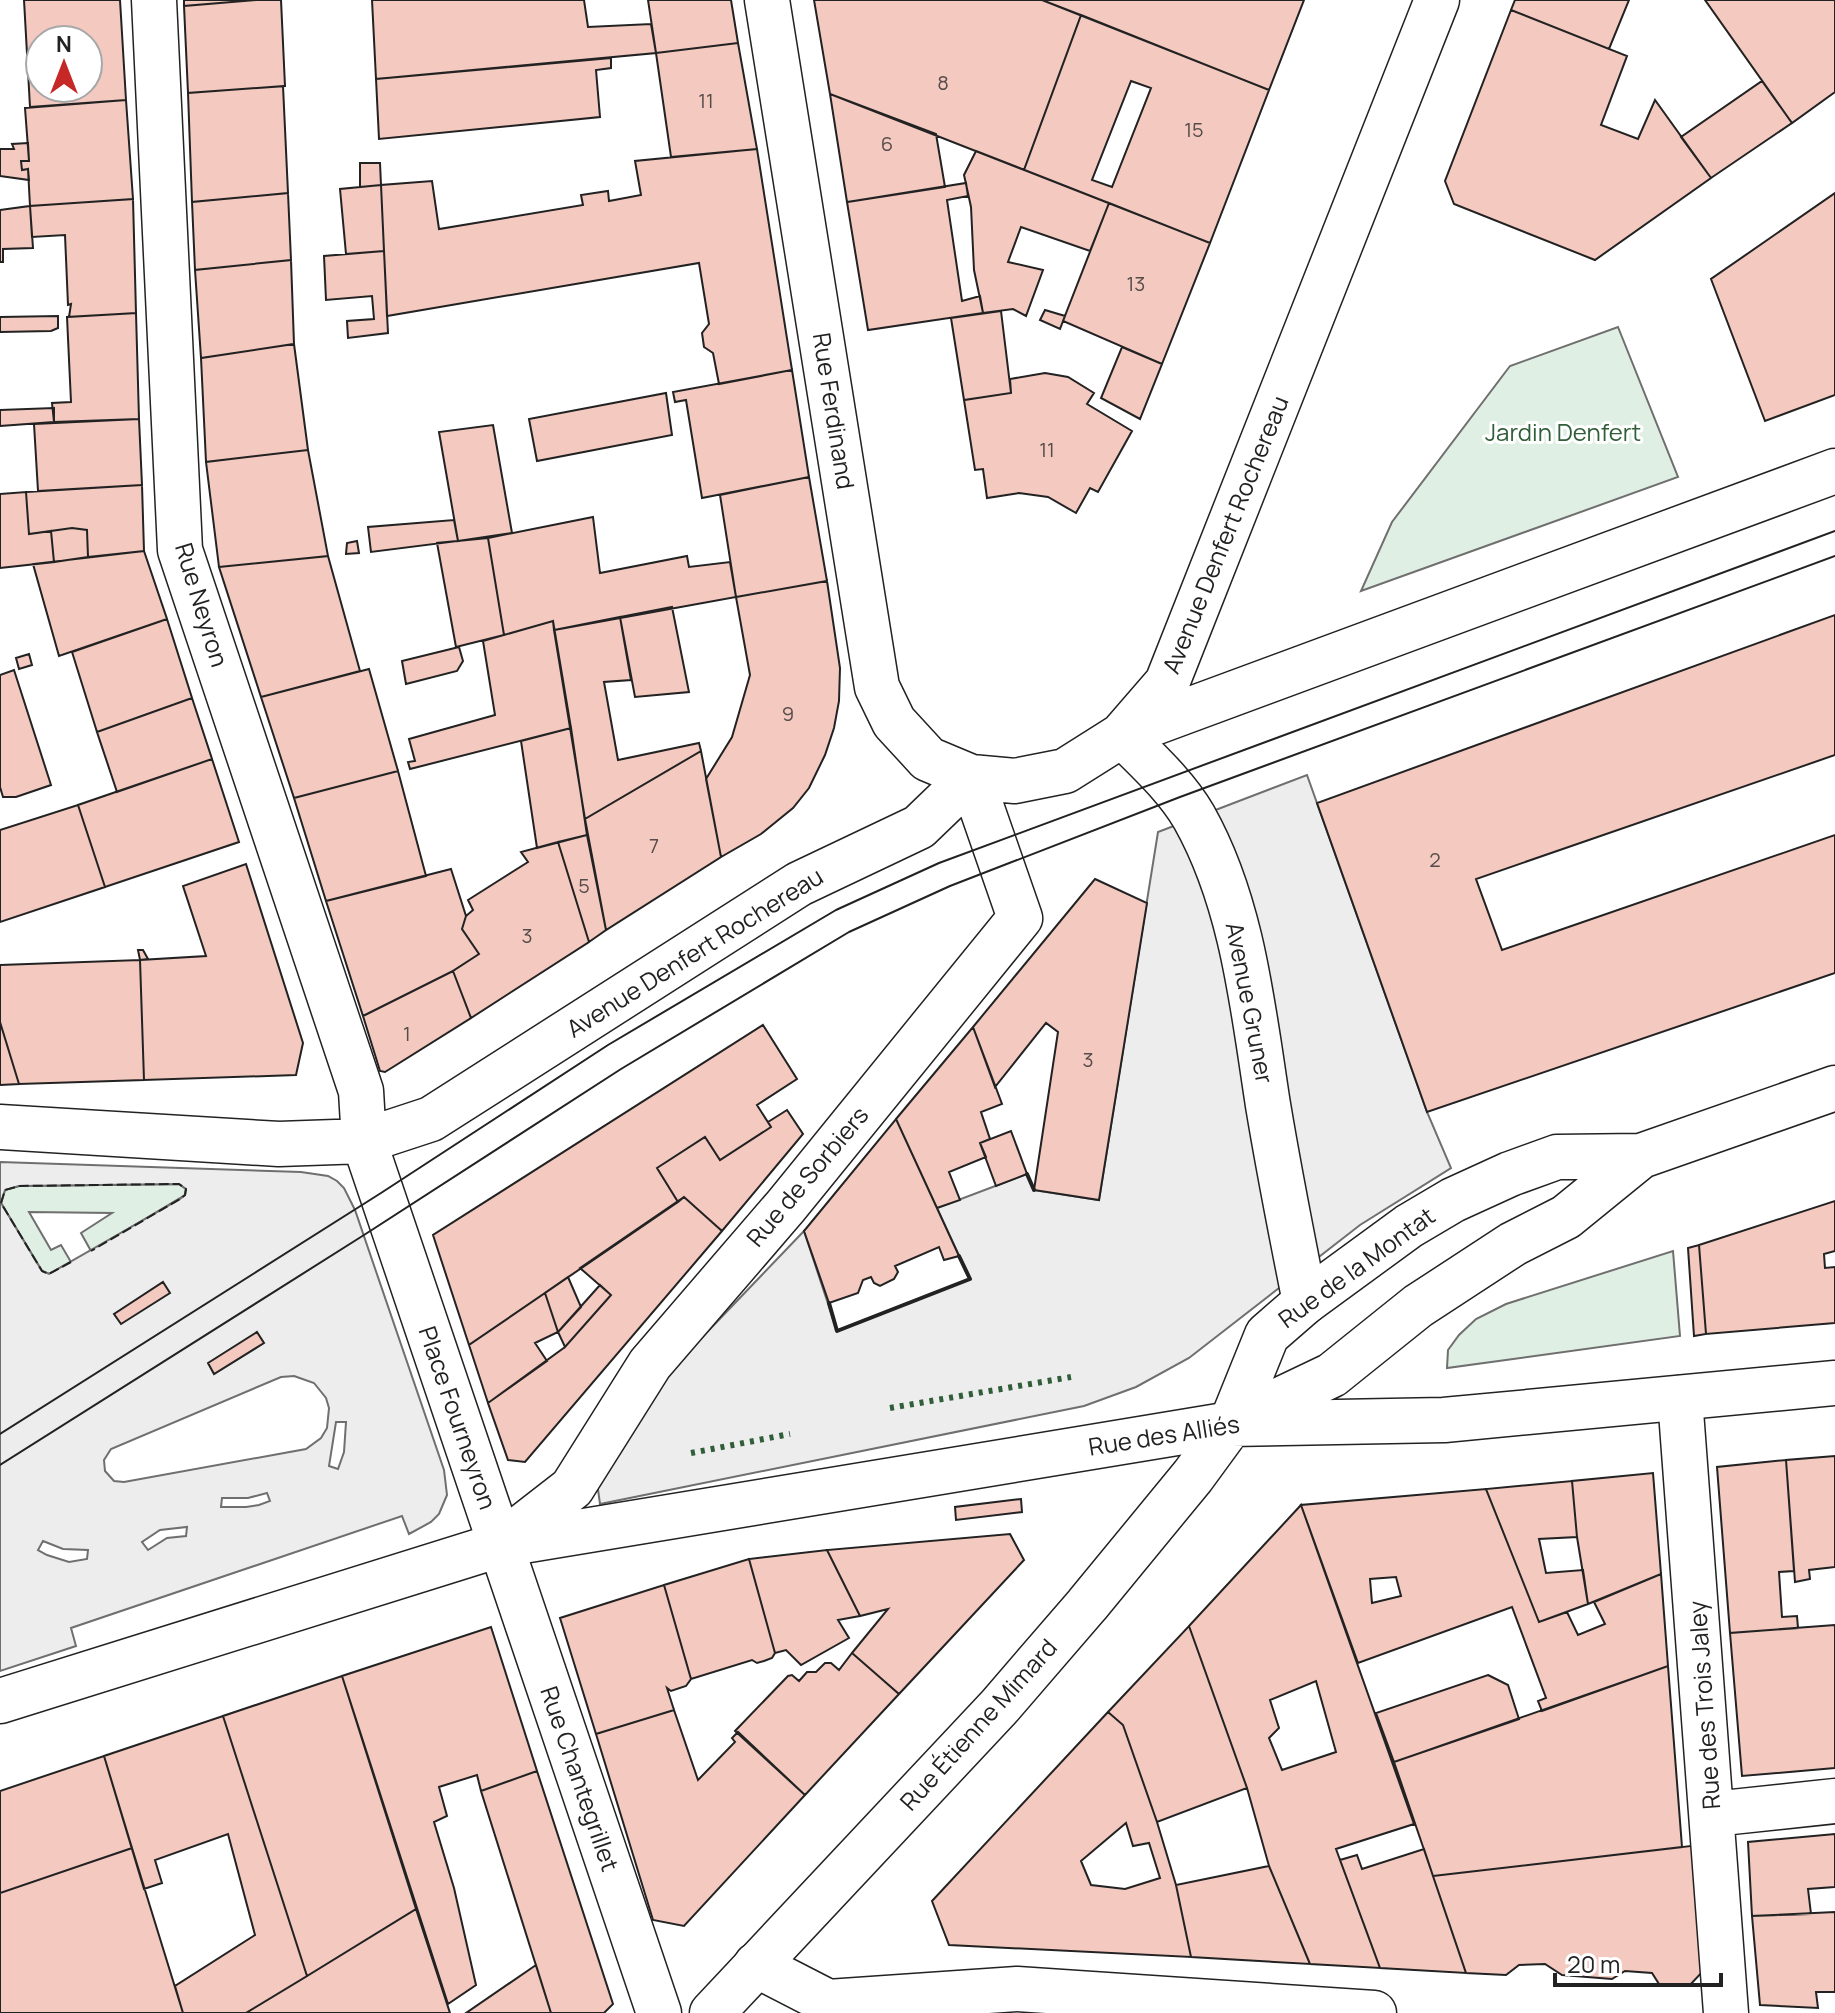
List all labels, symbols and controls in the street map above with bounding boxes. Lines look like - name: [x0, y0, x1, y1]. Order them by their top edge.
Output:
- north arrow: [24, 24, 104, 104]
- text: N: [56, 29, 72, 59]
- house number: 8: [937, 69, 949, 96]
- house number: 11: [698, 87, 714, 114]
- house number: 15: [1184, 116, 1204, 143]
- house number: 6: [881, 130, 893, 157]
- house number: 13: [1127, 270, 1145, 297]
- street label: Rue Ferdinand: [806, 330, 863, 491]
- street label: Avenue Denfert Rochereau: [1154, 391, 1296, 678]
- park label: Jardin Denfert: [1485, 415, 1641, 448]
- house number: 11: [1039, 436, 1055, 463]
- street label: Rue Neyron: [168, 539, 237, 671]
- house number: 9: [782, 700, 794, 727]
- house number: 7: [649, 832, 659, 859]
- house number: 2: [1429, 846, 1441, 873]
- street label: Avenue Denfert Rochereau: [560, 859, 829, 1044]
- house number: 5: [578, 872, 590, 899]
- street label: Avenue Gruner: [1219, 919, 1282, 1087]
- house number: 3: [521, 922, 533, 949]
- house number: 1: [403, 1020, 411, 1047]
- house number: 3: [1082, 1046, 1094, 1073]
- street label: Rue de Sorbiers: [738, 1099, 875, 1253]
- street label: Rue de la Montat: [1271, 1199, 1441, 1335]
- street label: Place Fourneyron: [412, 1322, 505, 1513]
- street label: Rue des Alliés: [1086, 1406, 1242, 1463]
- street label: Rue des Trois Jaley: [1680, 1599, 1727, 1811]
- street label: Rue Étienne Mimard: [892, 1631, 1064, 1817]
- street label: Rue Chantegrillet: [533, 1682, 628, 1875]
- scale bar: [1555, 1937, 1721, 1987]
- text: 20 m: [1567, 1947, 1620, 1980]

